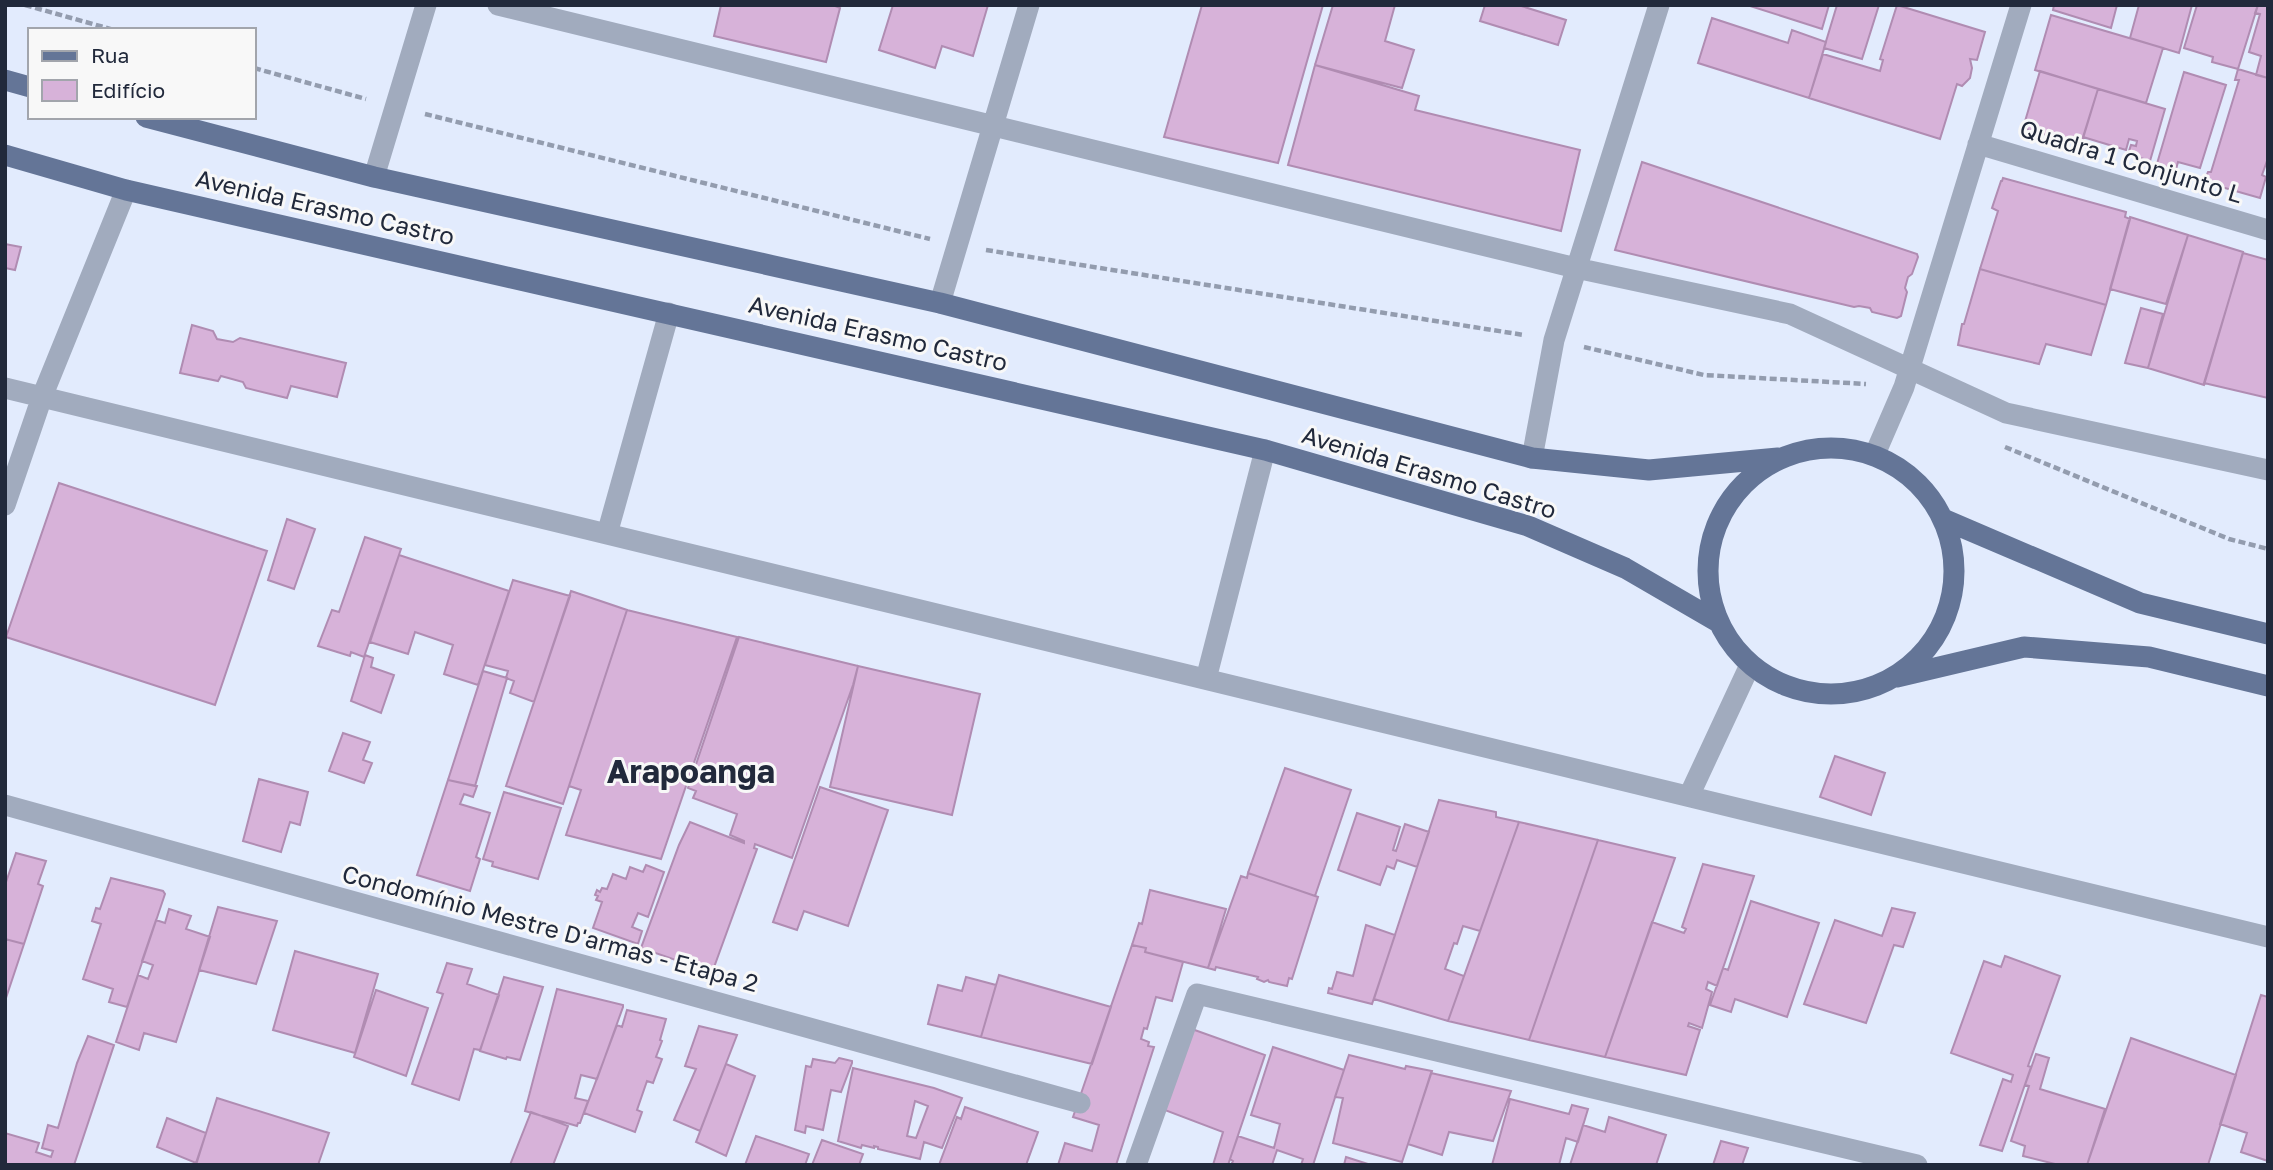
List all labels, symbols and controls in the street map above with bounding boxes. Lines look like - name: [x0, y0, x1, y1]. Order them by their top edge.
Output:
- legend: [28, 28, 256, 119]
- text: Rua: [91, 42, 129, 68]
- text: Edifício: [91, 77, 165, 103]
- street label: Quadra 1 Conjunto L: [2016, 113, 2247, 208]
- street label: Avenida Erasmo Castro: [193, 163, 457, 250]
- street label: Avenida Erasmo Castro: [746, 289, 1010, 376]
- street label: Avenida Erasmo Castro: [1299, 419, 1560, 524]
- district label: Arapoanga: [607, 752, 775, 790]
- street label: Condomínio Mestre D'armas - Etapa 2: [339, 858, 762, 997]

